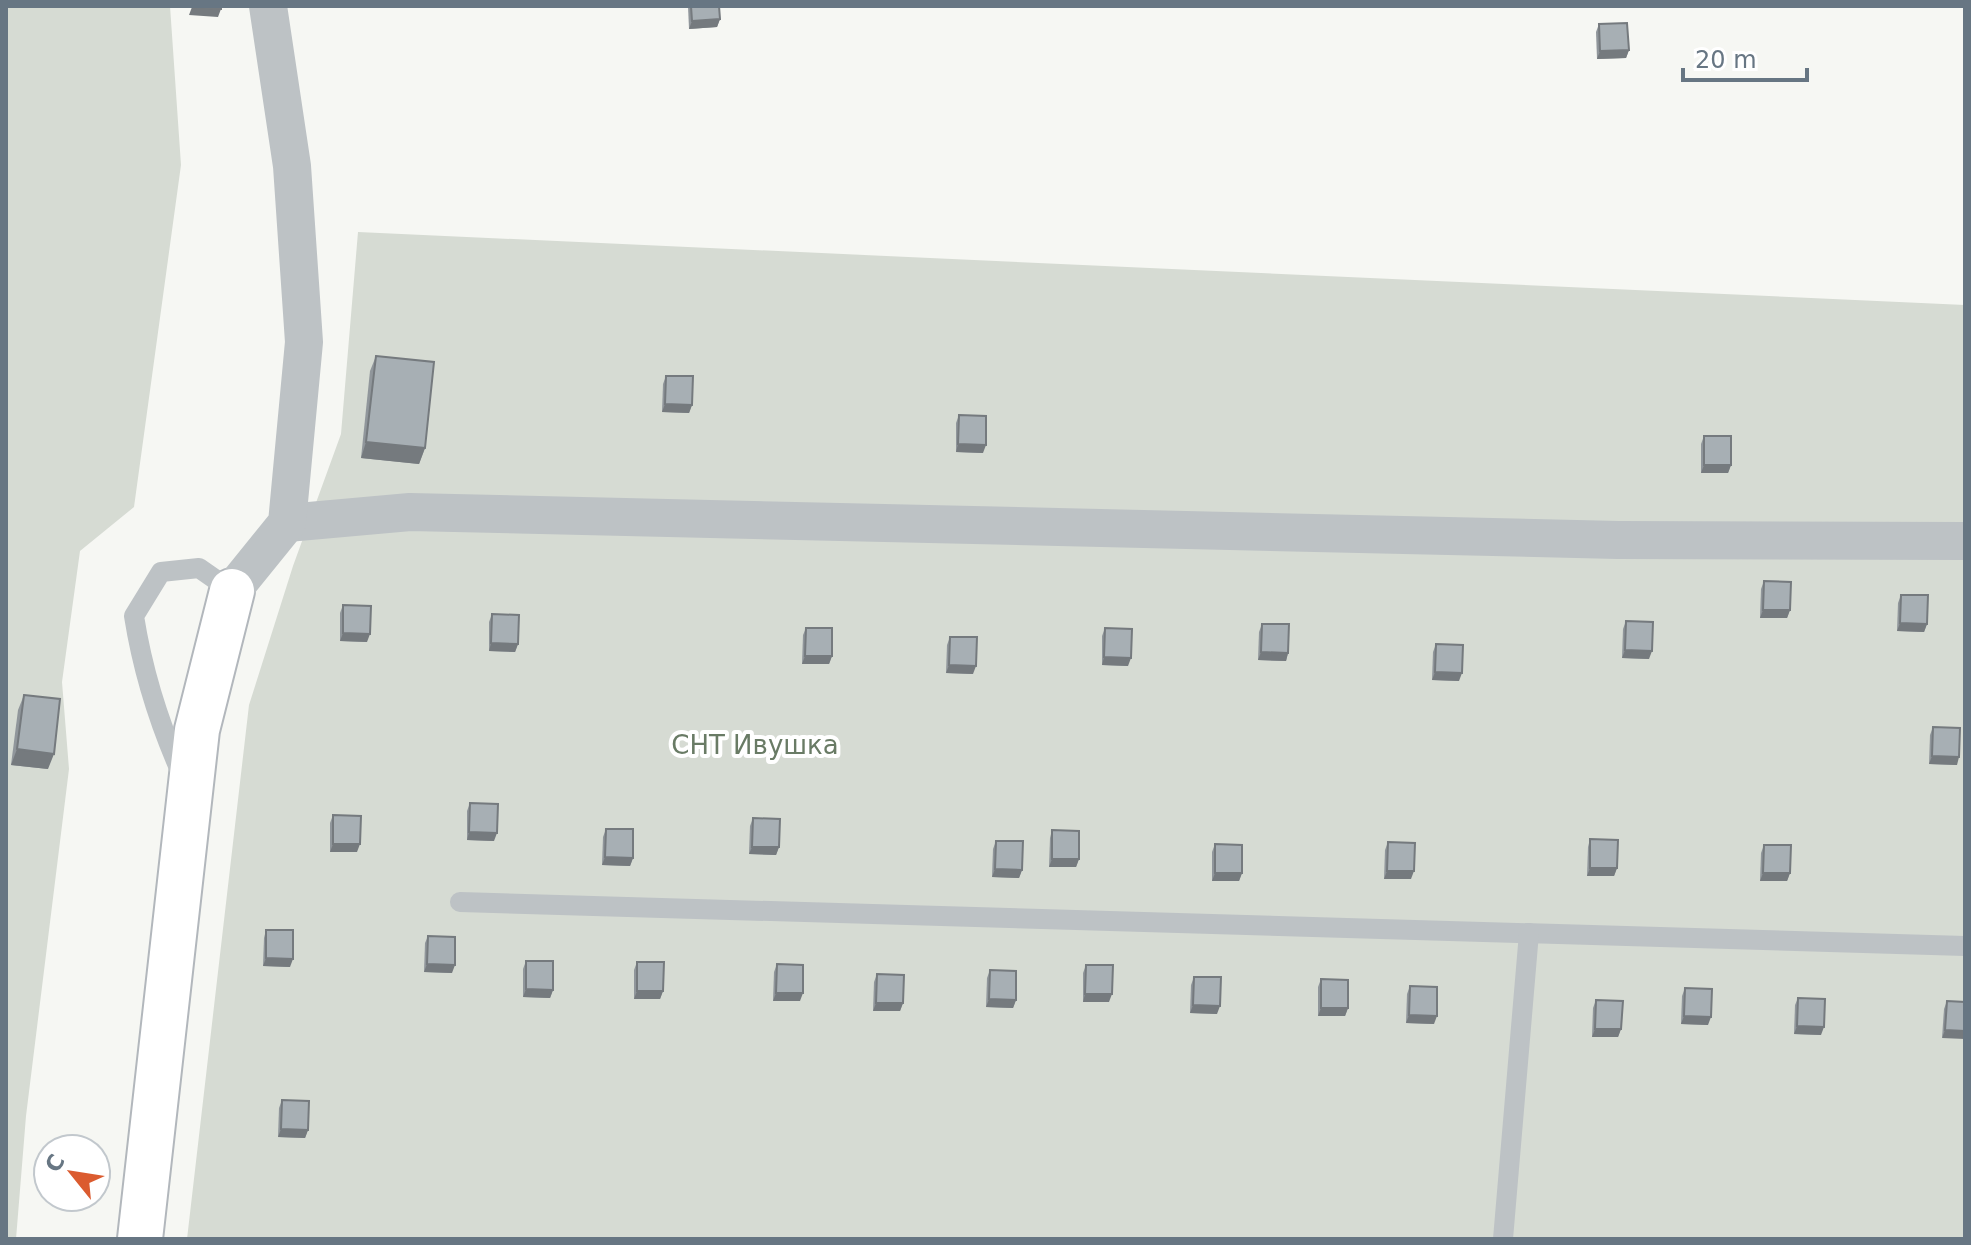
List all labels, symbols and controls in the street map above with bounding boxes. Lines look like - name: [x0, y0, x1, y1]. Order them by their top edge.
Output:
- scale bar: [1683, 32, 1807, 82]
- text: 20 m: [1695, 46, 1757, 74]
- park label: СНТ Ивушка: [671, 730, 839, 760]
- north arrow: [32, 1133, 112, 1213]
- text: С: [40, 1150, 70, 1176]

